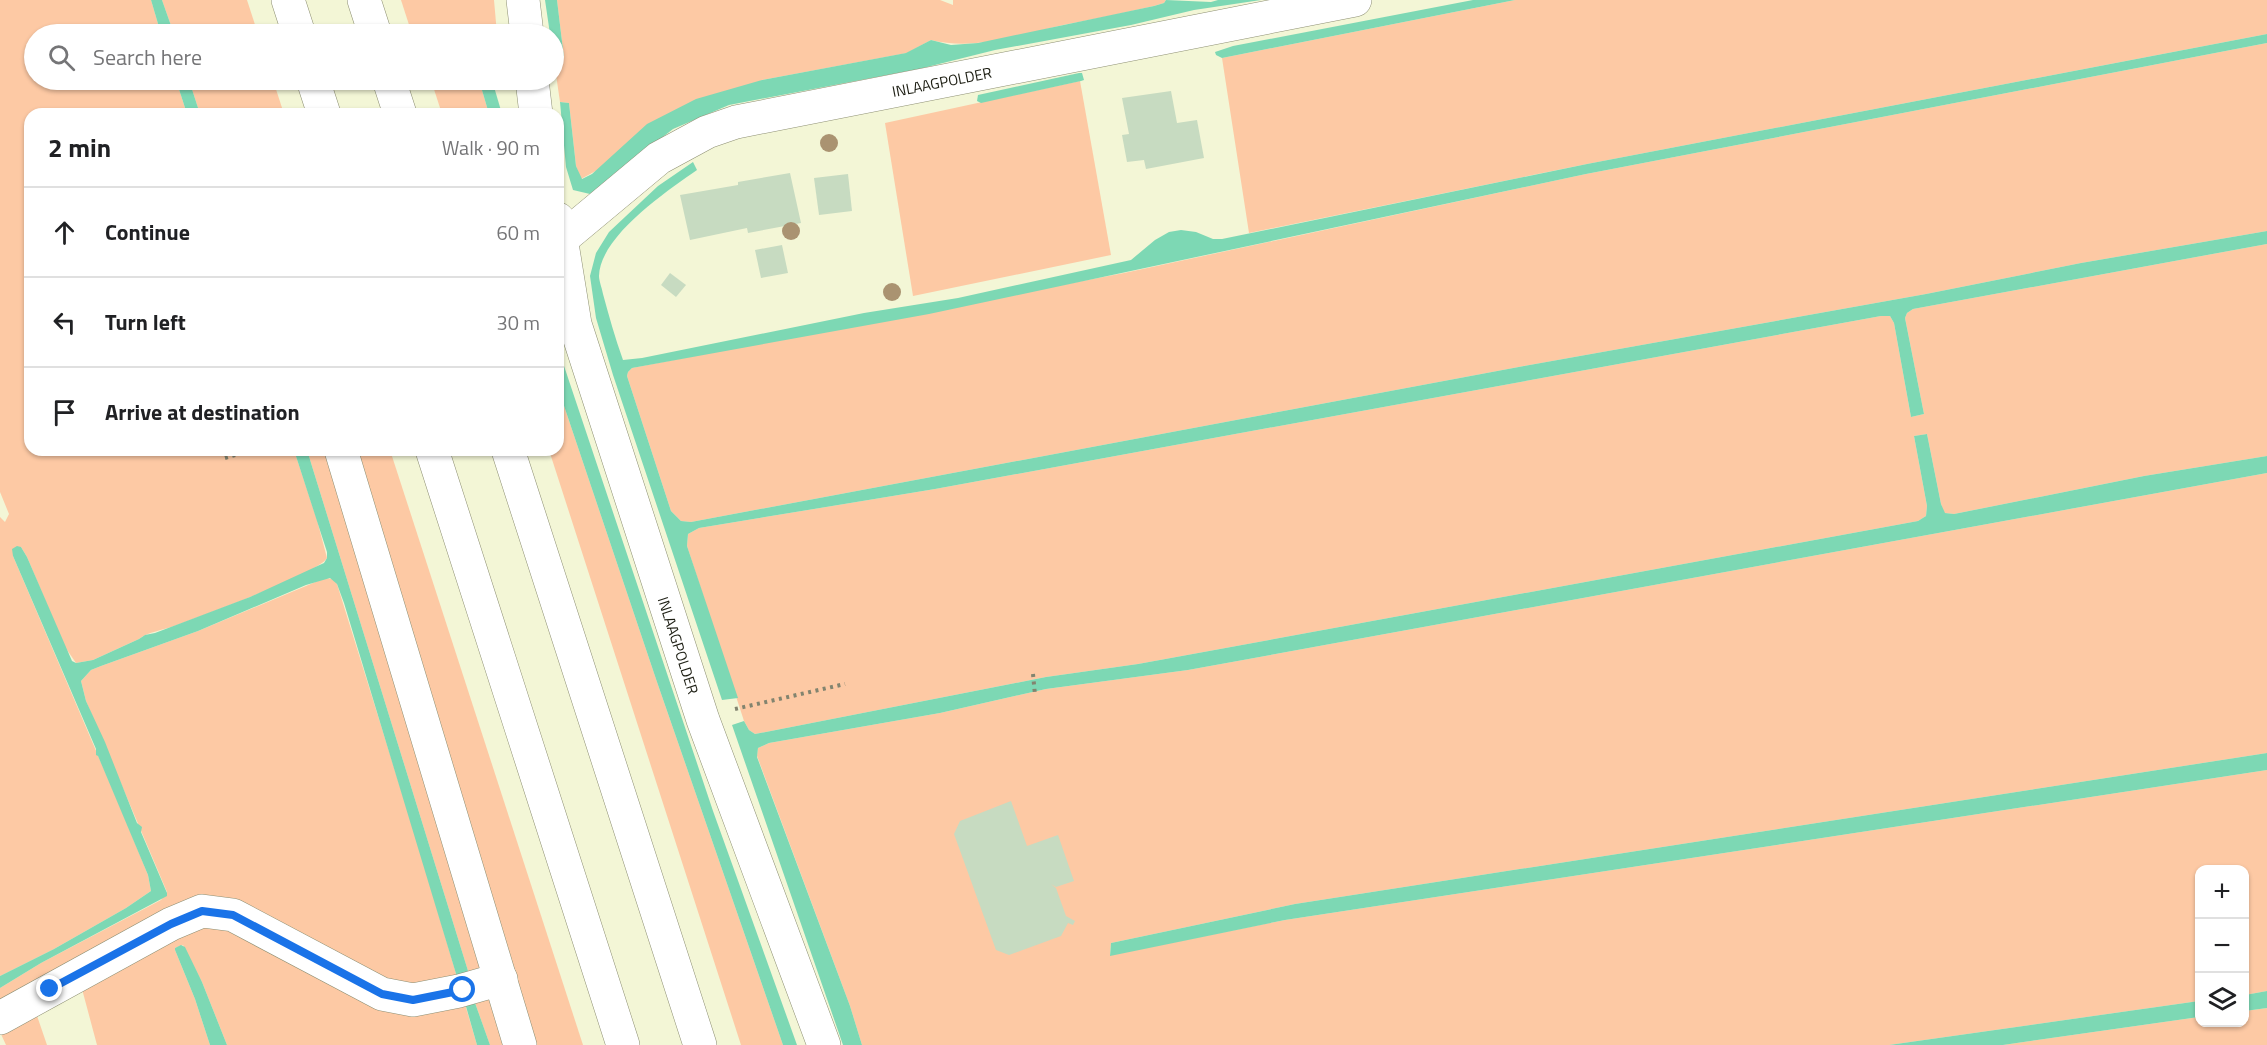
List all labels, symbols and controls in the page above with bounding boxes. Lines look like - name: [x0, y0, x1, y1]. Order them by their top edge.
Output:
- search box: [24, 24, 564, 90]
- text: Search here: [93, 40, 202, 74]
- icon: search: [45, 41, 78, 74]
- street label: INLAAGPOLDER: [890, 60, 994, 103]
- text: 2 min: [48, 128, 111, 167]
- text: Walk · 90 m: [442, 132, 540, 163]
- text: Continue: [105, 215, 190, 249]
- icon: ahead: [48, 216, 81, 249]
- text: 60 m: [496, 217, 540, 248]
- text: Turn left: [105, 305, 186, 339]
- icon: left: [48, 306, 81, 339]
- text: 30 m: [496, 307, 540, 338]
- text: Arrive at destination: [105, 395, 300, 429]
- icon: arrive: [48, 396, 81, 429]
- street label: INLAAGPOLDER: [652, 594, 705, 697]
- map controls: [2195, 865, 2249, 1027]
- button: +: [2195, 865, 2249, 919]
- button: −: [2195, 919, 2249, 973]
- button: layers: [2195, 973, 2249, 1027]
- route end: [36, 975, 62, 1001]
- route start: [449, 976, 475, 1002]

